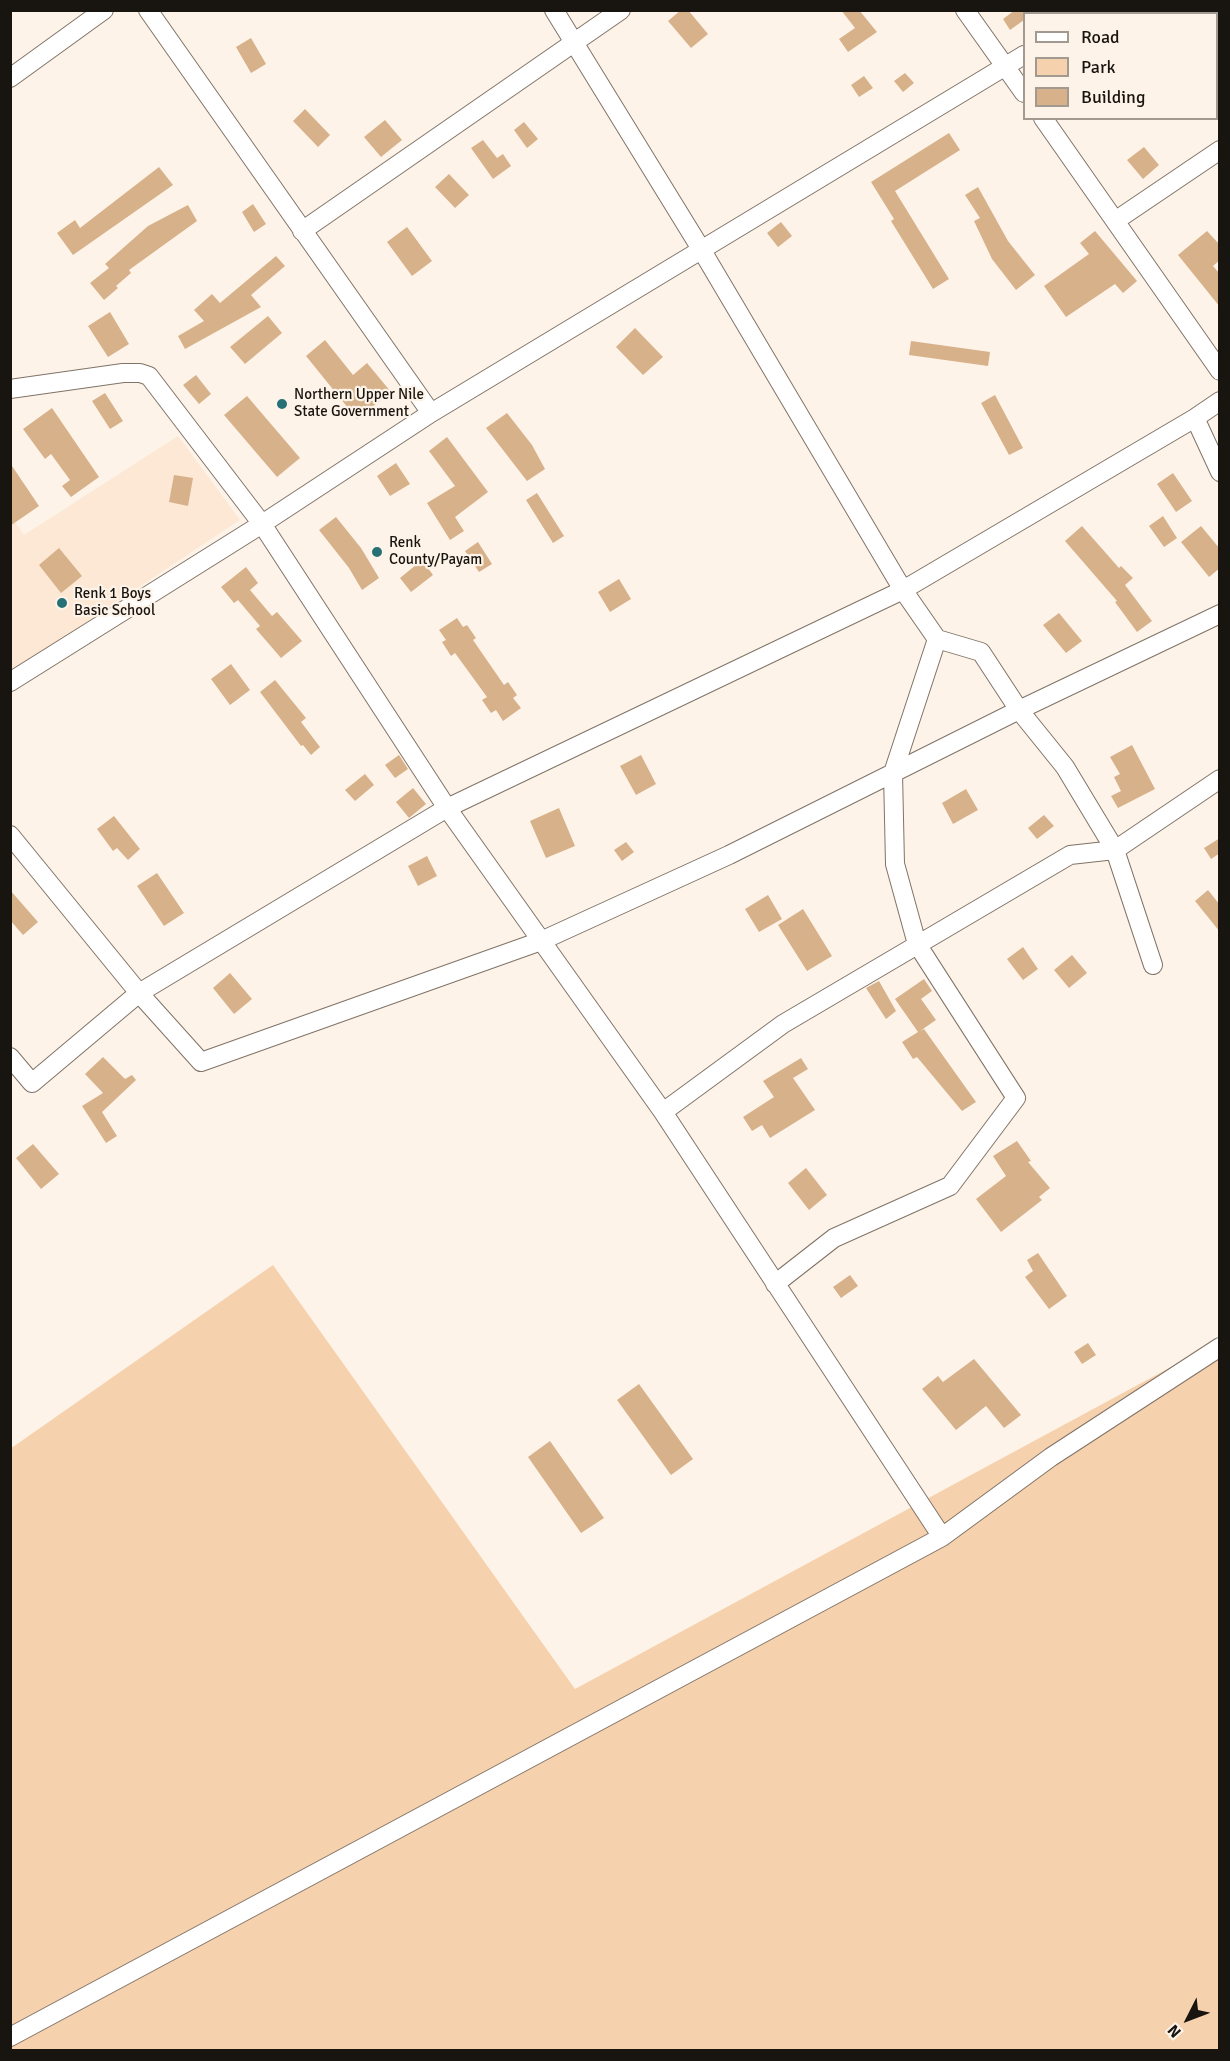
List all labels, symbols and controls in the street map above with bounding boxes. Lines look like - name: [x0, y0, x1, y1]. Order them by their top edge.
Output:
- legend: [1023, 12, 1218, 120]
- text: Road: [1081, 26, 1120, 48]
- text: Park: [1081, 56, 1116, 78]
- text: Building: [1081, 86, 1145, 108]
- place label: Northern Upper Nile State Government: [294, 386, 424, 421]
- marker: Northern Upper Nile State Government: [275, 397, 289, 411]
- place label: Renk County/Payam: [389, 534, 482, 569]
- marker: Renk County/Payam: [370, 545, 384, 559]
- place label: Renk 1 Boys Basic School: [74, 585, 155, 620]
- marker: Renk 1 Boys Basic School: [55, 596, 69, 610]
- north arrow: [1158, 1989, 1218, 2049]
- text: N: [1163, 2020, 1186, 2042]

